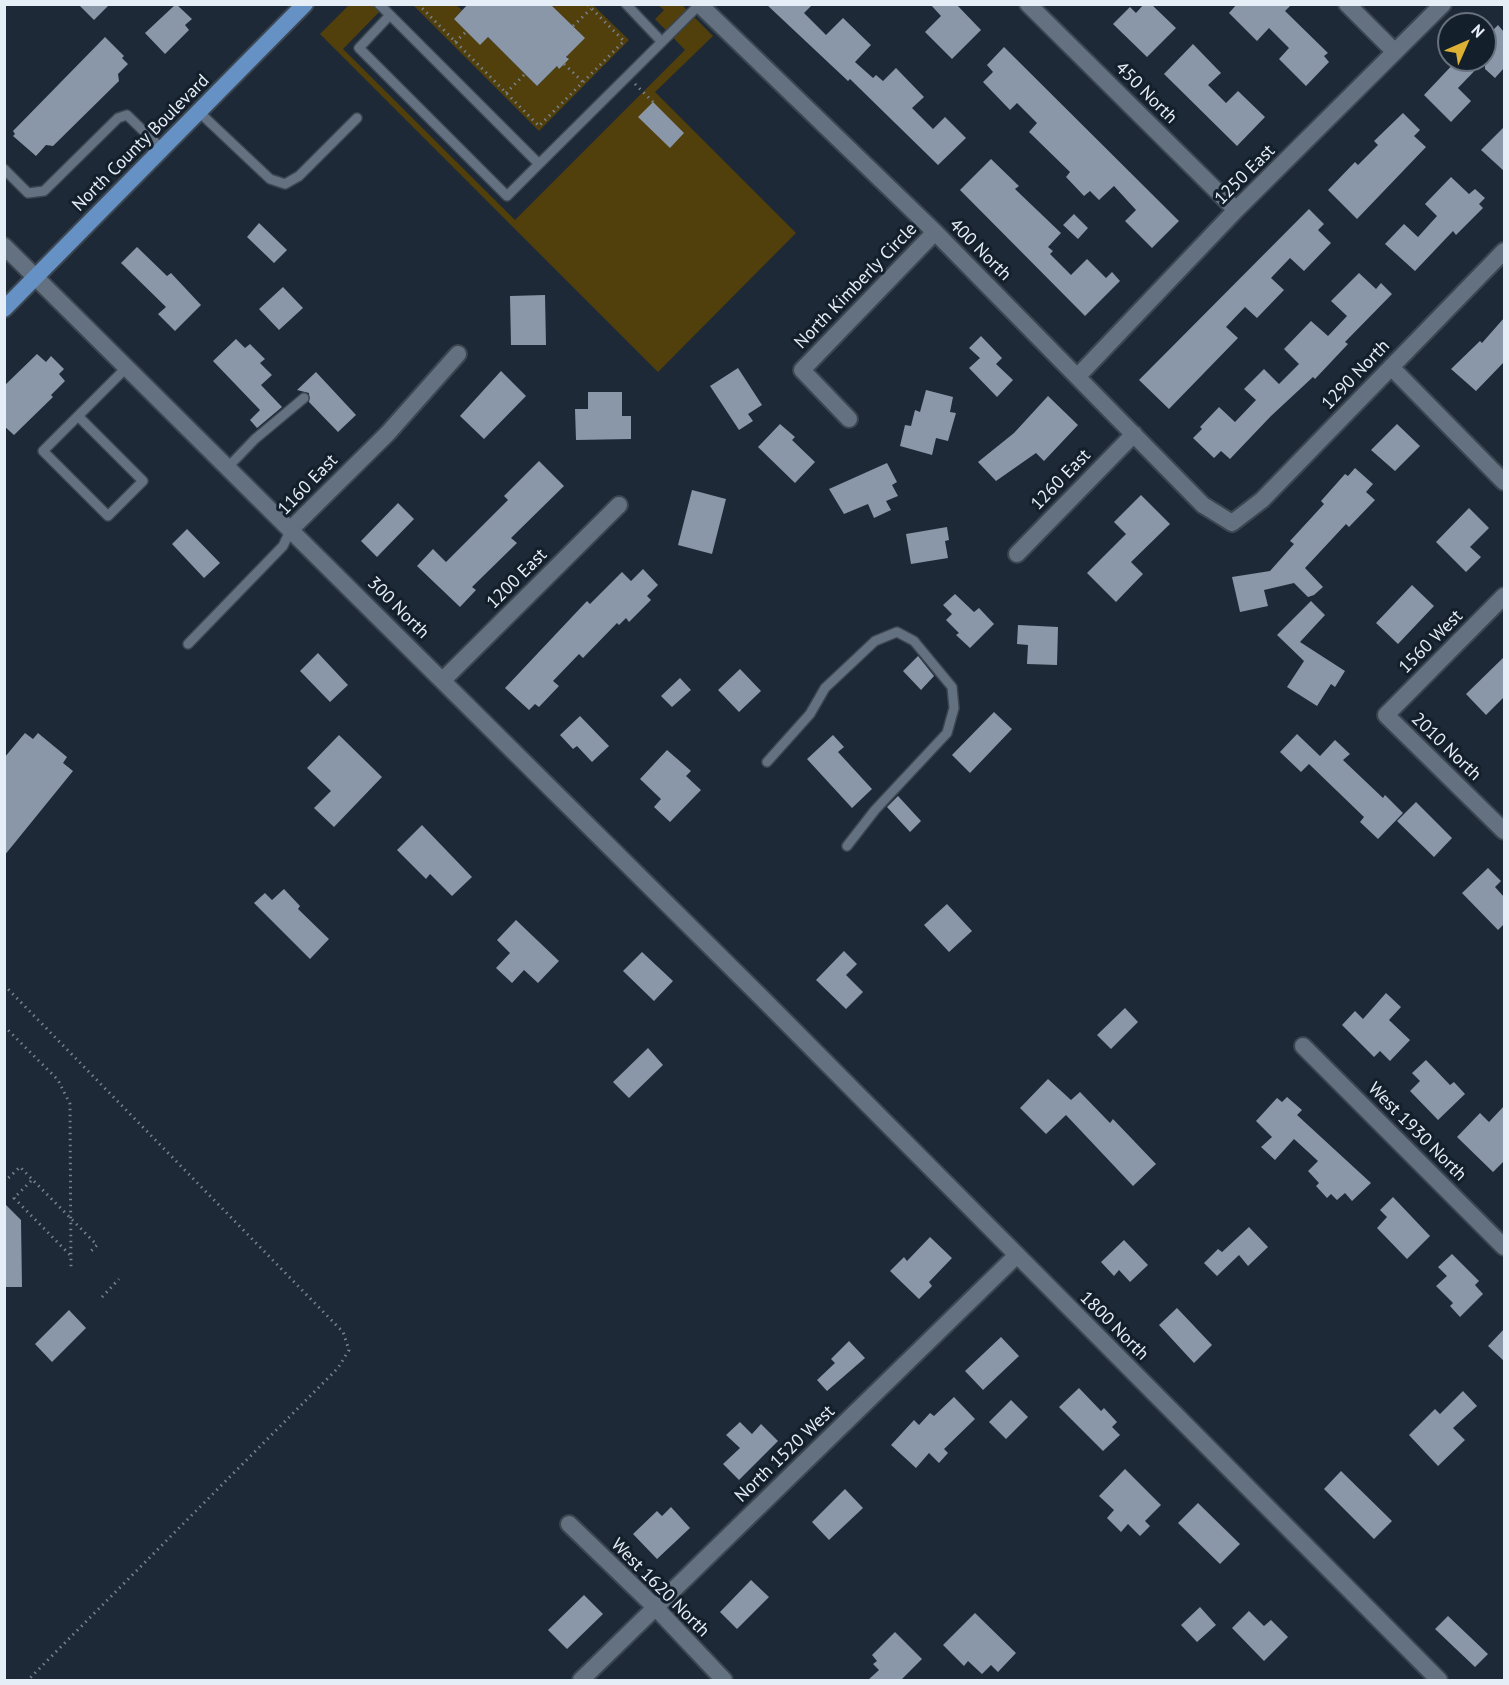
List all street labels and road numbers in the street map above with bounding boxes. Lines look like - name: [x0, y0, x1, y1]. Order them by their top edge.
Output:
- street label: 450 North: [1111, 58, 1181, 128]
- street label: North County Boulevard: [68, 70, 214, 216]
- street label: 1250 East: [1210, 140, 1280, 210]
- street label: 400 North: [945, 215, 1015, 285]
- street label: North Kimberly Circle: [790, 219, 922, 353]
- street label: 1290 North: [1318, 336, 1394, 414]
- street label: 1260 East: [1027, 445, 1095, 515]
- street label: 1160 East: [274, 450, 342, 520]
- street label: 1200 East: [482, 544, 552, 614]
- street label: 300 North: [363, 573, 433, 643]
- street label: 1560 West: [1395, 606, 1467, 678]
- street label: 2010 North: [1407, 709, 1485, 785]
- street label: West 1930 North: [1363, 1078, 1471, 1186]
- street label: 1800 North: [1075, 1287, 1153, 1365]
- street label: North 1520 West: [731, 1401, 839, 1507]
- street label: West 1620 North: [606, 1534, 714, 1642]

